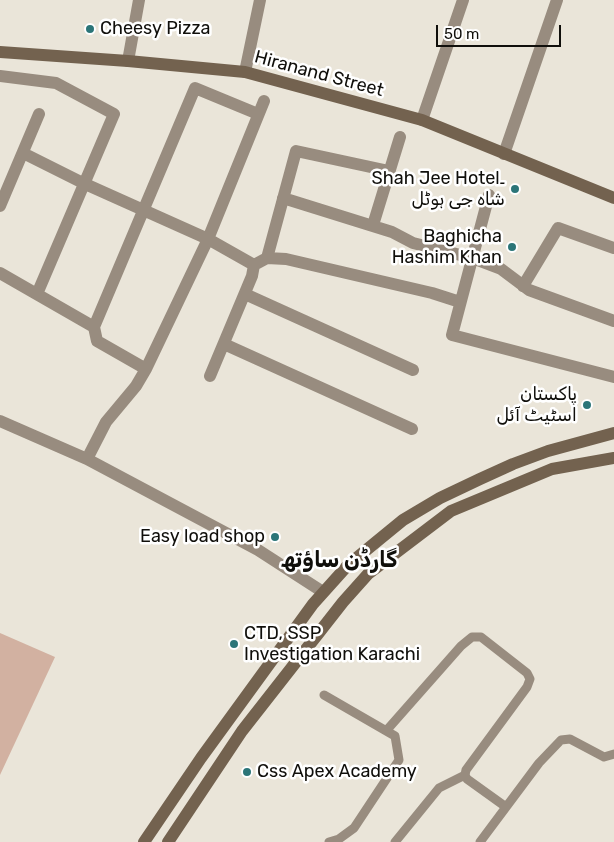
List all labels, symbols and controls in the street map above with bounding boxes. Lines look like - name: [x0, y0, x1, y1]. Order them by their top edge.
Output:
- scale bar: [439, 15, 564, 47]
- place label: Cheesy Pizza: [100, 18, 210, 40]
- marker: Cheesy Pizza: [84, 23, 96, 35]
- text: 50 m: [444, 25, 479, 43]
- street label: Hiranand Street: [252, 46, 386, 102]
- place label: Shah Jee Hotel۔ شاہ جی ہوٹل: [372, 168, 505, 210]
- marker: Shah Jee Hotel۔ شاہ جی ہوٹل: [509, 183, 521, 195]
- place label: Baghicha Hashim Khan: [392, 226, 502, 268]
- marker: Baghicha Hashim Khan: [506, 241, 518, 253]
- place label: پاکستان اسٹیٹ آئل: [496, 384, 577, 426]
- marker: پاکستان اسٹیٹ آئل: [581, 399, 593, 411]
- place label: Easy load shop: [140, 526, 265, 548]
- marker: Easy load shop: [269, 531, 281, 543]
- district label: گارڈن ساؤتھ: [281, 548, 397, 574]
- place label: CTD, SSP Investigation Karachi: [244, 623, 420, 666]
- marker: CTD, SSP Investigation Karachi: [228, 638, 240, 650]
- place label: Css Apex Academy: [257, 761, 417, 783]
- marker: Css Apex Academy: [241, 766, 253, 778]

